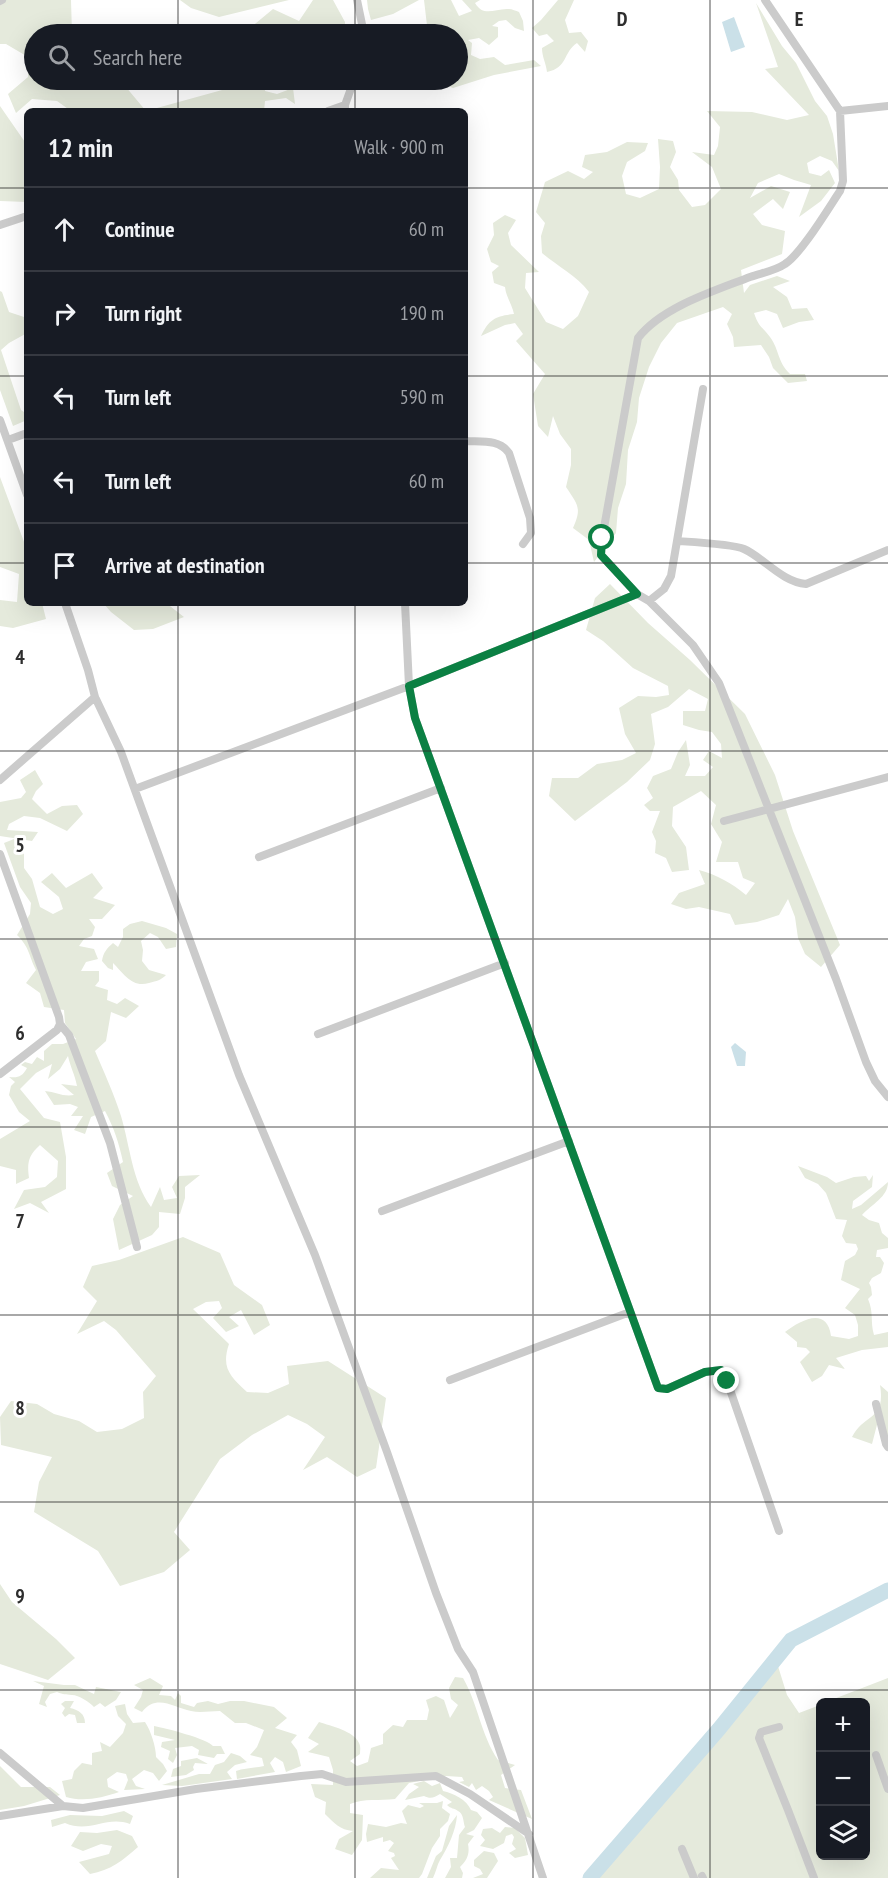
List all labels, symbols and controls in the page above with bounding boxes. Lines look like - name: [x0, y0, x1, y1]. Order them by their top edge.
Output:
- text: D: [617, 6, 628, 32]
- text: E: [795, 6, 803, 32]
- search box: [24, 24, 468, 90]
- icon: search: [45, 41, 78, 74]
- text: Search here: [93, 43, 182, 71]
- text: 12 min: [48, 131, 113, 164]
- text: Walk · 900 m: [354, 134, 444, 160]
- icon: ahead: [48, 213, 81, 246]
- text: Continue: [105, 215, 175, 243]
- text: 60 m: [409, 216, 444, 242]
- icon: right: [48, 297, 81, 330]
- text: Turn right: [105, 299, 182, 327]
- text: 190 m: [400, 300, 444, 326]
- icon: left: [48, 381, 81, 414]
- text: Turn left: [105, 383, 171, 411]
- text: 590 m: [400, 384, 444, 410]
- icon: left: [48, 465, 81, 498]
- text: Turn left: [105, 467, 171, 495]
- text: 60 m: [409, 468, 444, 494]
- route start: [588, 524, 614, 550]
- icon: arrive: [48, 549, 81, 582]
- text: Arrive at destination: [105, 551, 265, 579]
- text: 4: [15, 644, 25, 670]
- text: 5: [15, 832, 25, 858]
- text: 6: [15, 1020, 25, 1046]
- text: 7: [15, 1208, 25, 1234]
- route end: [713, 1367, 739, 1393]
- text: 8: [15, 1395, 25, 1421]
- text: 9: [15, 1583, 25, 1609]
- map controls: [816, 1698, 870, 1860]
- button: +: [816, 1698, 870, 1752]
- button: −: [816, 1752, 870, 1806]
- button: layers: [816, 1806, 870, 1860]

